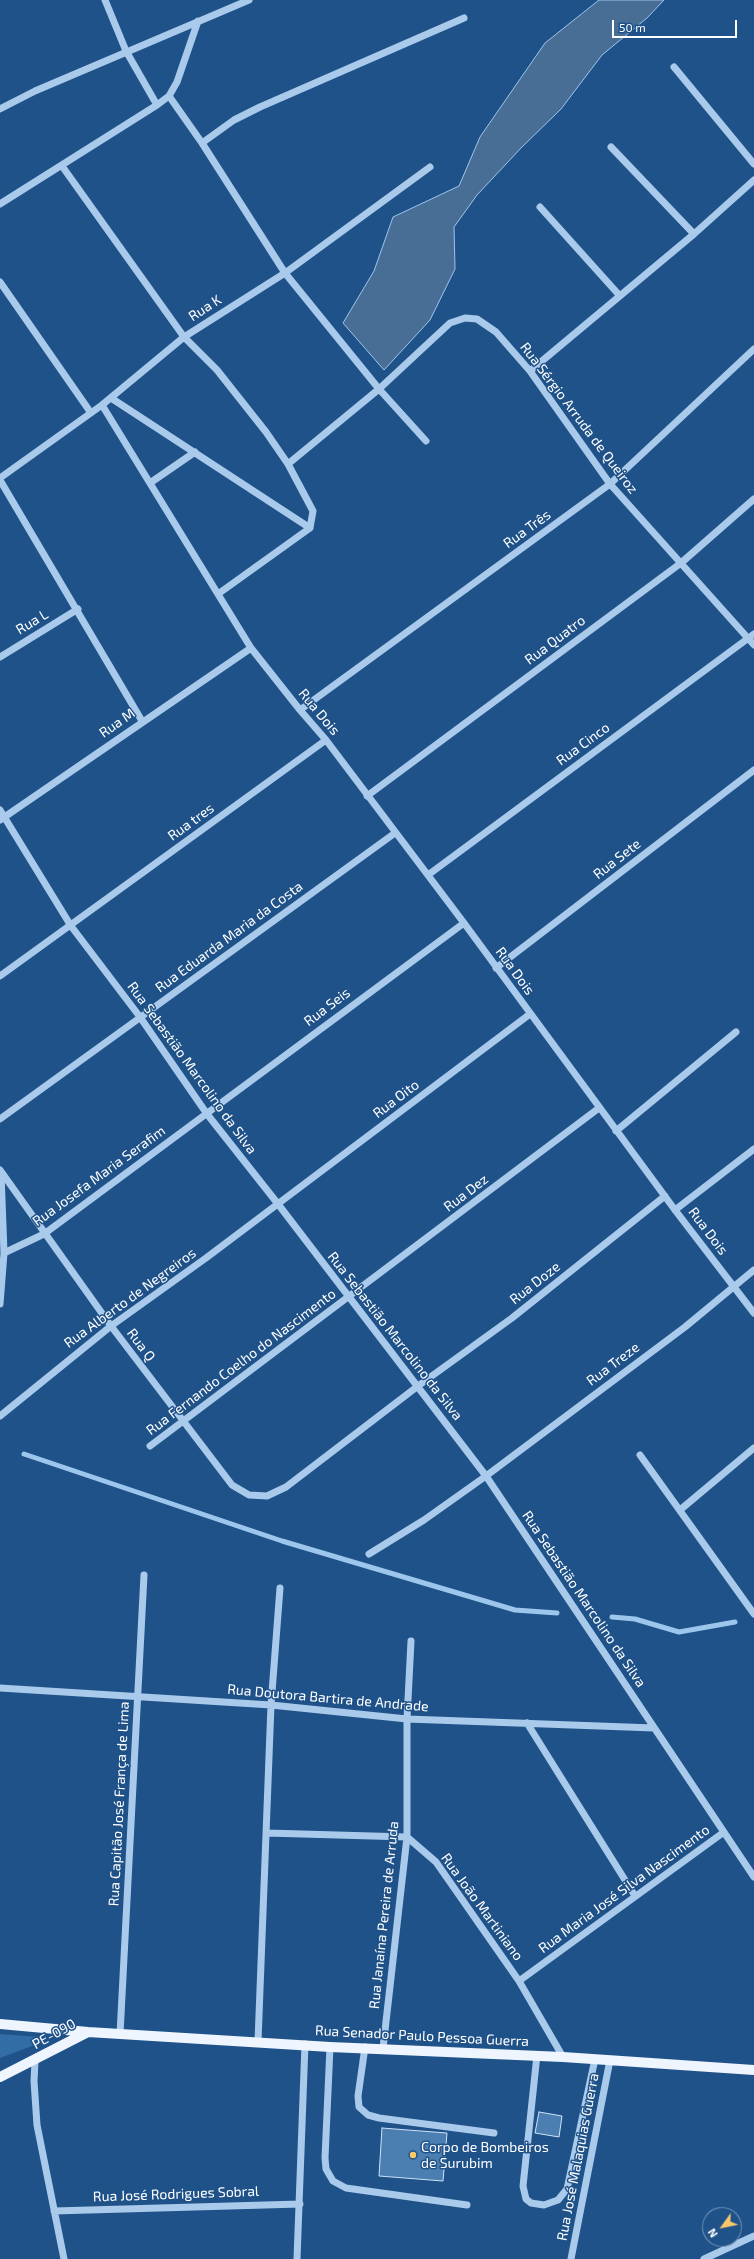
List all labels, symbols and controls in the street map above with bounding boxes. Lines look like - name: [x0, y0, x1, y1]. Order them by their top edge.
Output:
- scale bar: [614, 12, 739, 38]
- text: 50 m: [619, 20, 646, 34]
- street label: Rua K: [185, 291, 225, 325]
- street label: Rua Sérgio Arruda de Queiroz: [517, 339, 641, 497]
- street label: Rua Três: [500, 506, 554, 552]
- street label: Rua L: [13, 606, 51, 638]
- street label: Rua Quatro: [522, 612, 588, 668]
- street label: Rua Dois: [295, 685, 343, 739]
- street label: Rua M: [96, 705, 138, 741]
- street label: Rua Cinco: [553, 719, 613, 769]
- street label: Rua tres: [165, 800, 217, 844]
- street label: Rua Sete: [590, 835, 644, 883]
- street label: Rua Eduarda Maria da Costa: [152, 878, 306, 996]
- street label: Rua Dois: [492, 944, 538, 998]
- street label: Rua Sebastião Marcolino da Silva: [124, 978, 260, 1158]
- street label: Rua Seis: [301, 984, 353, 1030]
- street label: Rua Oito: [370, 1076, 422, 1122]
- street label: Rua Josefa Maria Serafim: [29, 1122, 169, 1230]
- street label: Rua Dez: [440, 1171, 492, 1215]
- street label: Rua Dois: [685, 1204, 731, 1258]
- street label: Rua Alberto de Negreiros: [61, 1245, 199, 1351]
- street label: Rua Sebastião Marcolino da Silva: [324, 1248, 466, 1424]
- street label: Rua Doze: [506, 1258, 564, 1308]
- street label: Rua Fernando Coelho do Nascimento: [143, 1285, 339, 1439]
- street label: Rua Q: [123, 1325, 159, 1365]
- street label: Rua Treze: [583, 1339, 643, 1389]
- street label: Rua Sebastião Marcolino da Silva: [519, 1508, 649, 1690]
- street label: Rua Doutora Bartira de Andrade: [227, 1681, 429, 1715]
- street label: Rua Capitão José França de Lima: [105, 1701, 133, 1907]
- street label: Rua Janaína Pereira de Arruda: [366, 1820, 402, 2010]
- street label: Rua Maria José Silva Nascimento: [535, 1821, 713, 1957]
- street label: Rua João Martiniano: [437, 1850, 527, 1964]
- street label: PE-090: [29, 2015, 79, 2053]
- street label: Rua Senador Paulo Pessoa Guerra: [315, 2022, 529, 2050]
- street label: Rua José Malaquias Guerra: [554, 2072, 602, 2242]
- place label: Corpo de Bombeiros de Surubim: [421, 2139, 549, 2172]
- marker: Corpo de Bombeiros de Surubim: [408, 2150, 418, 2160]
- street label: Rua José Rodrigues Sobral: [93, 2183, 259, 2205]
- north arrow: [702, 2207, 742, 2247]
- text: N: [705, 2226, 720, 2240]

